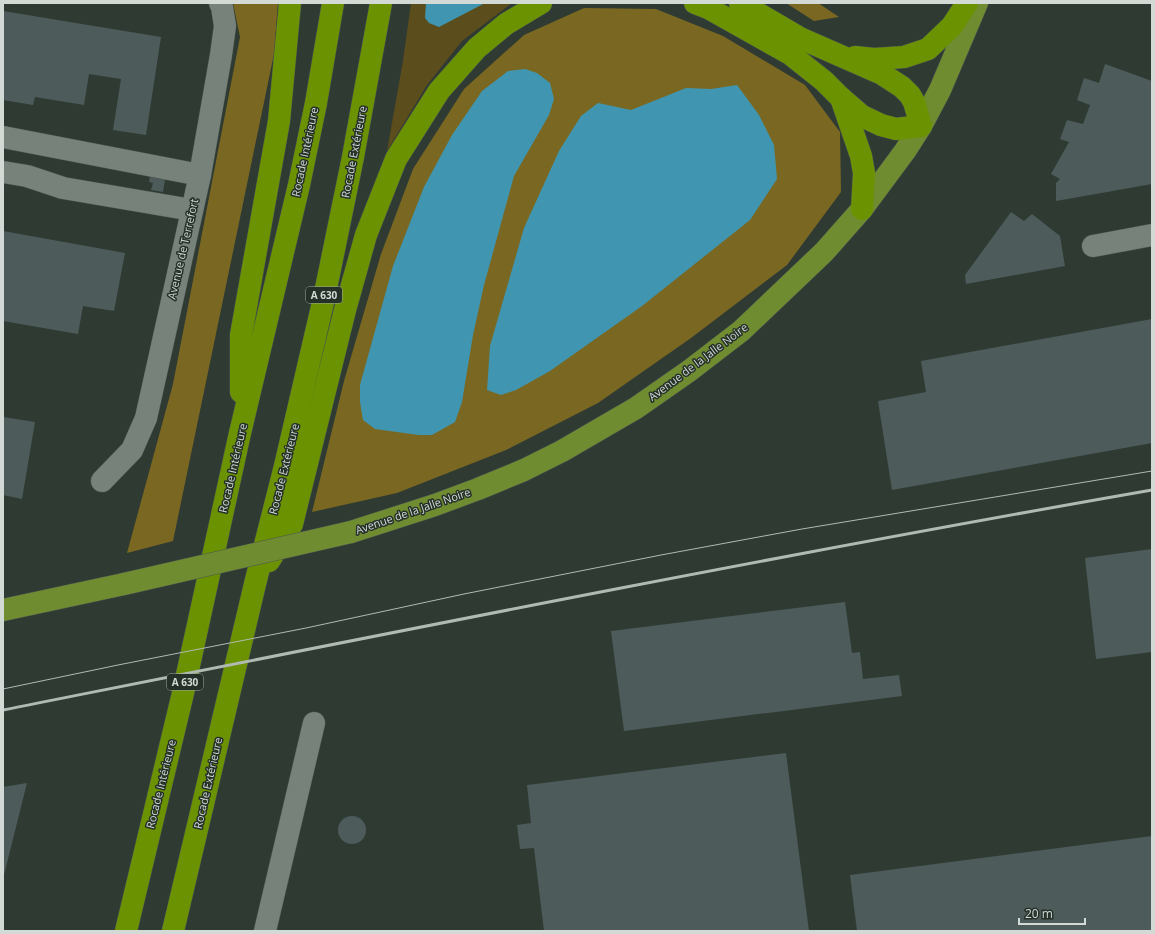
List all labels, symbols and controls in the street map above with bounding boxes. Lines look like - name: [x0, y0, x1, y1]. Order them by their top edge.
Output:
- street label: Rocade Extérieure: [337, 105, 370, 199]
- street label: Rocade Intérieure: [288, 106, 321, 198]
- street label: Avenue de Terrefort: [164, 197, 201, 301]
- road number: A 630: [306, 287, 342, 303]
- street label: Avenue de la Jalle Noire: [645, 319, 750, 404]
- street label: Rocade Intérieure: [215, 422, 250, 514]
- street label: Rocade Extérieure: [265, 422, 302, 516]
- street label: Avenue de la Jalle Noire: [353, 484, 472, 537]
- road number: A 630: [167, 674, 203, 690]
- street label: Rocade Extérieure: [190, 736, 225, 830]
- street label: Rocade Intérieure: [142, 738, 179, 830]
- scale bar: [1019, 900, 1085, 926]
- text: 20 m: [1025, 905, 1053, 922]

